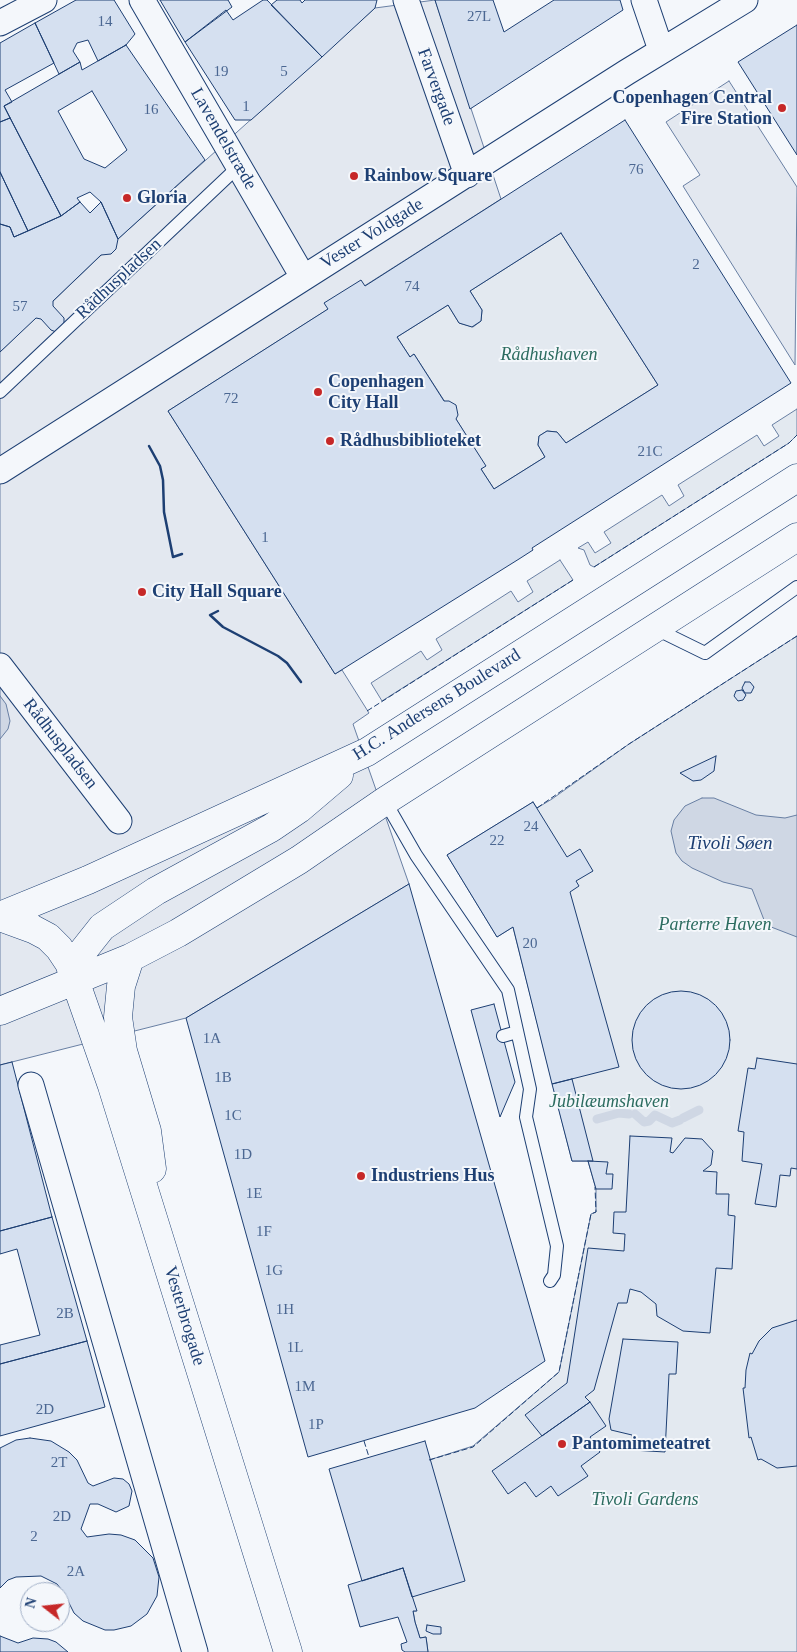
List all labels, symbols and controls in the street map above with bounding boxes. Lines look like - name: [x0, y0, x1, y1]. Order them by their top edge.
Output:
- house number: 27L: [467, 8, 491, 26]
- house number: 14: [98, 13, 112, 31]
- street label: Farvergade: [412, 45, 460, 129]
- house number: 19: [214, 63, 228, 81]
- house number: 5: [280, 63, 288, 81]
- street label: Lavendelstræde: [185, 84, 261, 194]
- place label: Copenhagen Central Fire Station: [612, 87, 772, 130]
- house number: 1: [242, 98, 250, 116]
- house number: 16: [144, 101, 158, 119]
- marker: Copenhagen Central Fire Station: [776, 102, 788, 114]
- house number: 76: [628, 161, 644, 179]
- place label: Rainbow Square: [364, 165, 492, 187]
- marker: Rainbow Square: [348, 170, 360, 182]
- place label: Gloria: [137, 187, 187, 209]
- marker: Gloria: [121, 192, 133, 204]
- street label: Vester Voldgade: [317, 194, 427, 274]
- street label: Rådhuspladsen: [72, 234, 166, 324]
- house number: 2: [692, 256, 700, 274]
- house number: 74: [404, 278, 420, 296]
- house number: 57: [12, 298, 28, 316]
- park label: Rådhushaven: [501, 344, 597, 366]
- place label: Copenhagen City Hall: [328, 371, 424, 414]
- marker: Copenhagen City Hall: [312, 386, 324, 398]
- house number: 72: [224, 390, 238, 408]
- place label: Rådhusbiblioteket: [340, 430, 481, 452]
- marker: Rådhusbiblioteket: [324, 435, 336, 447]
- house number: 21C: [637, 443, 663, 461]
- house number: 1: [261, 529, 269, 547]
- place label: City Hall Square: [152, 581, 282, 603]
- marker: City Hall Square: [136, 586, 148, 598]
- street label: H.C. Andersens Boulevard: [349, 644, 525, 766]
- street label: Rådhuspladsen: [18, 694, 102, 794]
- house number: 24: [524, 818, 538, 836]
- house number: 22: [490, 832, 504, 850]
- water label: Tivoli Søen: [688, 833, 772, 855]
- park label: Parterre Haven: [659, 914, 771, 936]
- house number: 20: [522, 935, 538, 953]
- house number: 1A: [203, 1030, 221, 1048]
- house number: 1B: [214, 1069, 232, 1087]
- park label: Jubilæumshaven: [549, 1091, 669, 1113]
- house number: 1C: [224, 1107, 242, 1125]
- house number: 1D: [234, 1146, 252, 1164]
- place label: Industriens Hus: [371, 1165, 495, 1187]
- marker: Industriens Hus: [355, 1170, 367, 1182]
- house number: 1E: [246, 1185, 262, 1203]
- house number: 1F: [256, 1223, 272, 1241]
- house number: 1G: [265, 1262, 283, 1280]
- street label: Vesterbrogade: [159, 1264, 209, 1368]
- house number: 1H: [276, 1301, 294, 1319]
- house number: 2B: [56, 1305, 74, 1323]
- house number: 1L: [287, 1339, 303, 1357]
- house number: 1M: [295, 1378, 315, 1396]
- house number: 2D: [36, 1401, 54, 1419]
- house number: 1P: [308, 1416, 324, 1434]
- place label: Pantomimeteatret: [572, 1433, 711, 1455]
- marker: Pantomimeteatret: [556, 1438, 568, 1450]
- house number: 2T: [51, 1454, 67, 1472]
- park label: Tivoli Gardens: [592, 1489, 698, 1511]
- house number: 2D: [53, 1508, 71, 1526]
- house number: 2: [30, 1528, 38, 1546]
- house number: 2A: [67, 1563, 85, 1581]
- north arrow: [20, 1582, 70, 1632]
- text: N: [22, 1596, 40, 1610]

